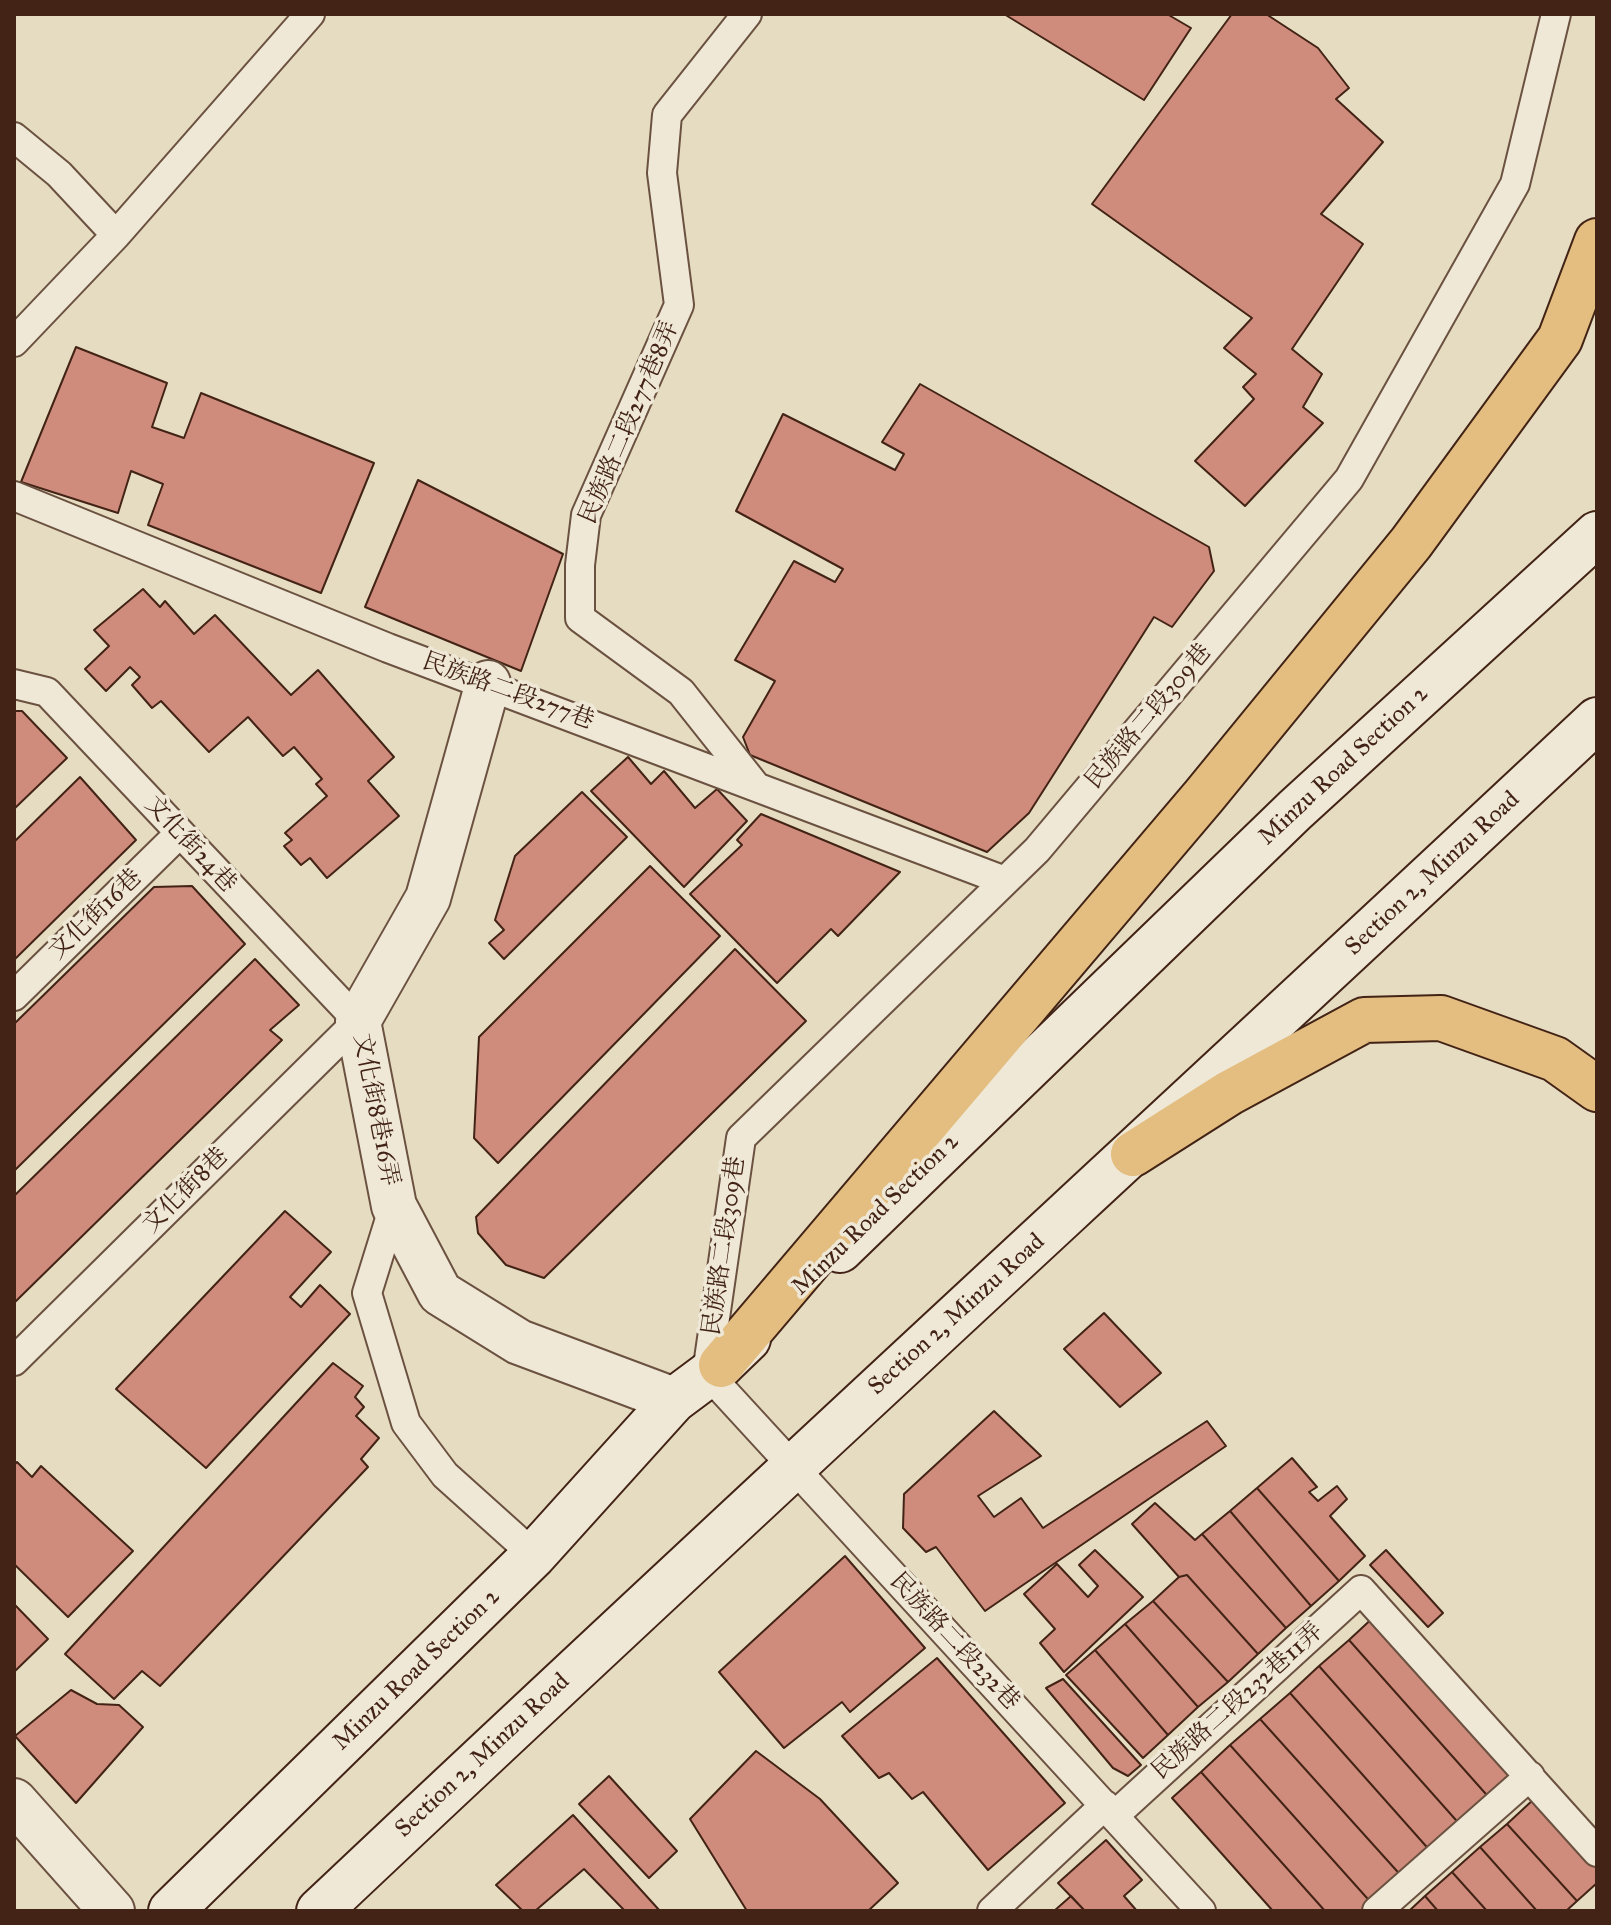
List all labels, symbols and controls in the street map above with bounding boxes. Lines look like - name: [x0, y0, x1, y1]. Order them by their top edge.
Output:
- street label: 民族路二段277巷8弄: [574, 317, 686, 529]
- street label: 民族路二段309巷: [1080, 639, 1218, 795]
- street label: 民族路二段277巷: [418, 648, 598, 736]
- street label: Minzu Road Section 2: [1253, 680, 1435, 852]
- street label: Section 2, Minzu Road: [1340, 786, 1526, 962]
- street label: 文化街24巷: [138, 791, 242, 899]
- street label: 文化街16巷: [44, 864, 148, 966]
- street label: 文化街8巷16弄: [346, 1031, 404, 1189]
- street label: Minzu Road Section 2: [787, 1128, 965, 1302]
- street label: 文化街8巷: [137, 1142, 235, 1240]
- street label: 民族路二段309巷: [698, 1155, 752, 1337]
- street label: Section 2, Minzu Road: [863, 1228, 1051, 1402]
- street label: 民族路二段232巷: [883, 1567, 1025, 1717]
- street label: Minzu Road Section 2: [328, 1583, 506, 1757]
- street label: 民族路二段232巷11弄: [1147, 1618, 1329, 1786]
- street label: Section 2, Minzu Road: [390, 1668, 576, 1844]

